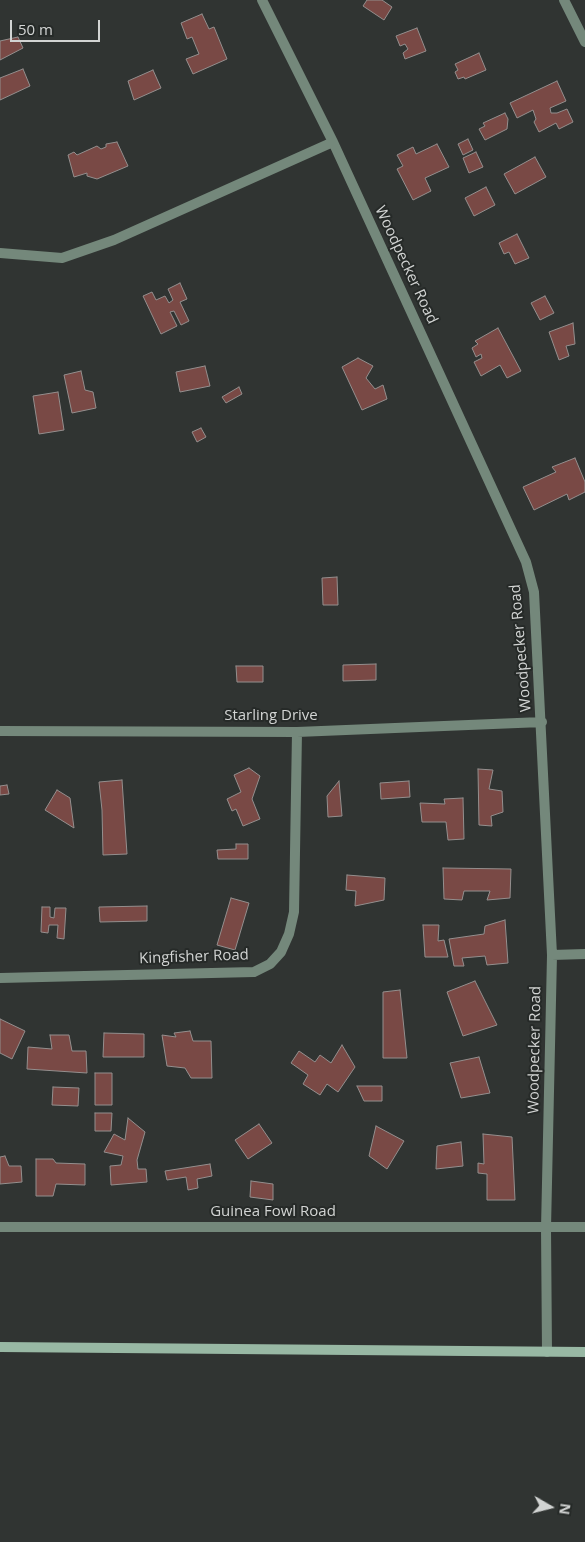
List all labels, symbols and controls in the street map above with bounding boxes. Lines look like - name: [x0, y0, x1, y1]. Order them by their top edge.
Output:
- scale bar: [12, 10, 102, 42]
- text: 50 m: [18, 19, 53, 39]
- street label: Woodpecker Road: [371, 203, 441, 327]
- street label: Woodpecker Road: [506, 583, 536, 713]
- street label: Starling Drive: [224, 707, 318, 725]
- street label: Kingfisher Road: [139, 946, 249, 968]
- street label: Woodpecker Road: [525, 986, 545, 1114]
- street label: Guinea Fowl Road: [210, 1203, 336, 1221]
- north arrow: [525, 1482, 575, 1532]
- text: N: [555, 1502, 576, 1516]

